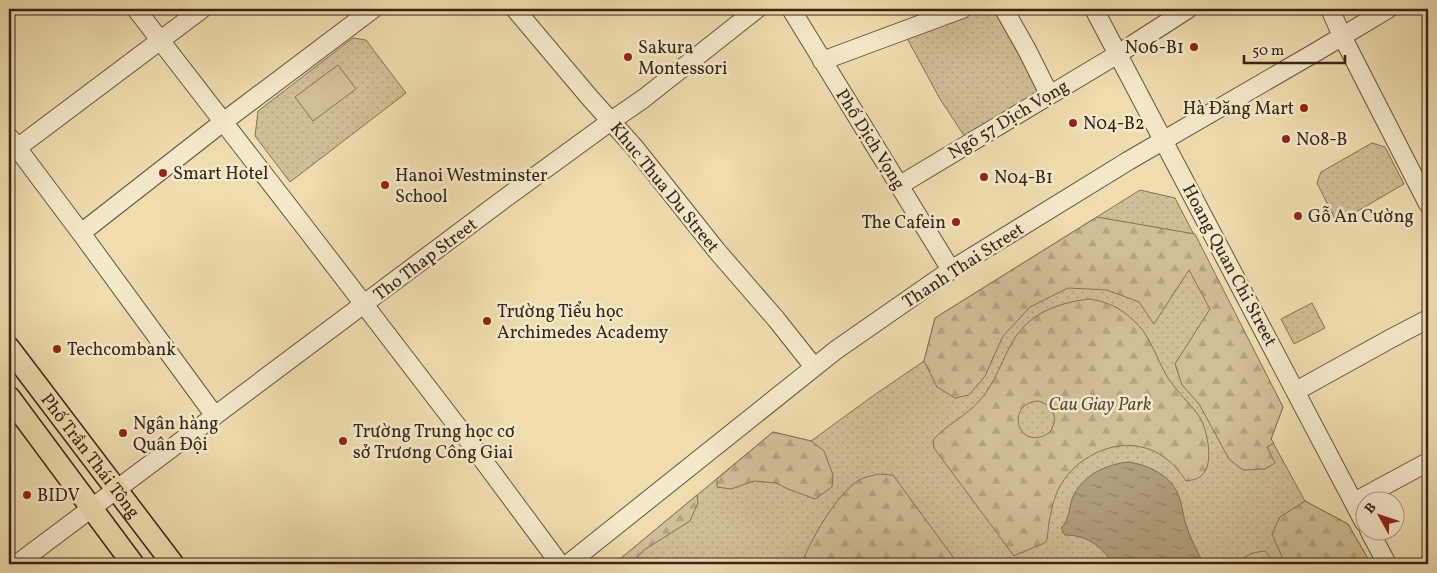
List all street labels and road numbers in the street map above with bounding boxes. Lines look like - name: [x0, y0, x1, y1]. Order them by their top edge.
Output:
- street label: Ngõ 57 Dịch Vọng: [944, 74, 1074, 166]
- street label: Phố Dịch Vọng: [829, 85, 911, 195]
- street label: Khuc Thua Du Street: [603, 117, 724, 259]
- street label: Hoang Quan Chi Street: [1175, 180, 1282, 351]
- street label: Tho Thap Street: [369, 213, 483, 308]
- street label: Thanh Thai Street: [898, 218, 1030, 315]
- street label: Phố Trần Thái Tông: [34, 389, 145, 524]

